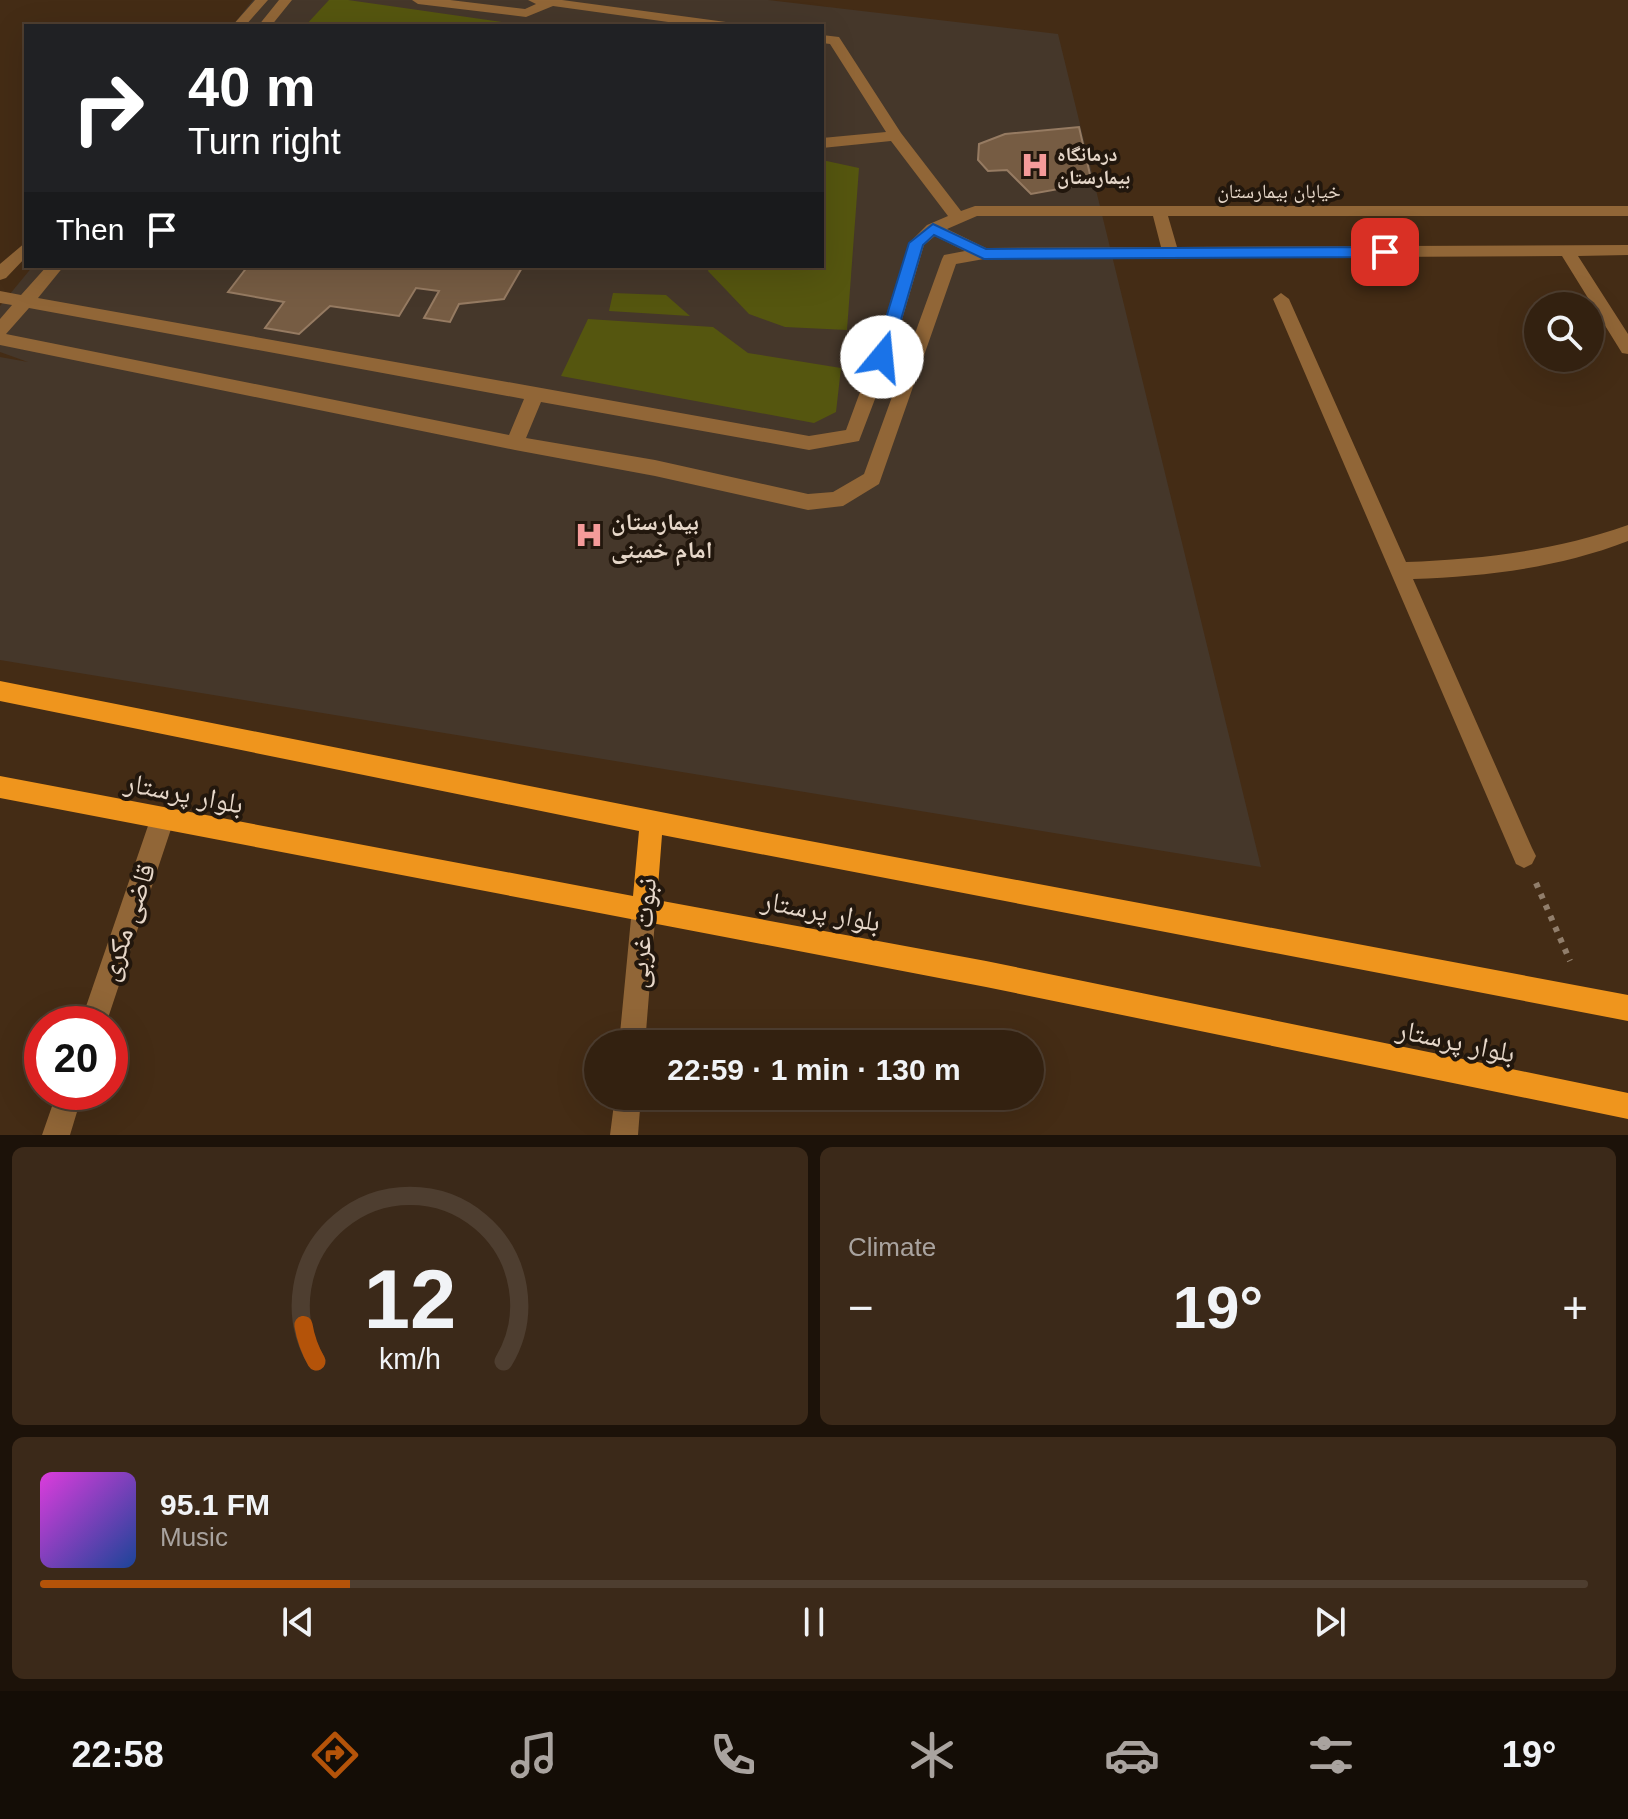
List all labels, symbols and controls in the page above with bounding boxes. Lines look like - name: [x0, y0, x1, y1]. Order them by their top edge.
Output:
- text: 40 m: [188, 55, 316, 118]
- icon: right: [56, 56, 160, 160]
- text: Turn right: [188, 121, 341, 162]
- place label: درمانگاه بیمارستان: [1057, 143, 1130, 189]
- hospital icon: درمانگاه بیمارستان: [1020, 150, 1050, 180]
- street label: خیابان بیمارستان: [1217, 180, 1341, 203]
- icon: arrive: [140, 208, 184, 252]
- text: Then: [56, 213, 124, 246]
- pin: [1351, 218, 1419, 286]
- icon: arrive: [1363, 230, 1407, 274]
- map controls: [1524, 292, 1604, 372]
- button: search: [1524, 292, 1604, 372]
- position arrow: [840, 315, 924, 399]
- place label: بیمارستان امام خمینی: [611, 508, 713, 567]
- hospital icon: بیمارستان امام خمینی: [574, 520, 604, 550]
- street label: بلوار پرستار: [121, 766, 246, 821]
- street label: قاضی مکری: [92, 859, 163, 985]
- street label: نبوت غربی: [622, 876, 664, 990]
- street label: بلوار پرستار: [758, 884, 883, 939]
- speed limit sign: 20: [24, 1006, 128, 1110]
- street label: بلوار پرستار: [1393, 1013, 1518, 1070]
- text: 22:59 · 1 min · 130 m: [667, 1053, 961, 1086]
- text: Climate: [848, 1232, 936, 1262]
- text: 12: [364, 1253, 456, 1346]
- text: 19°: [1173, 1274, 1263, 1341]
- text: −: [848, 1283, 874, 1332]
- text: +: [1562, 1283, 1588, 1332]
- text: km/h: [379, 1343, 441, 1375]
- text: 95.1 FM: [160, 1488, 270, 1521]
- text: Music: [160, 1522, 228, 1552]
- icon: previous: [276, 1600, 320, 1644]
- icon: pause: [792, 1600, 836, 1644]
- icon: next: [1308, 1600, 1352, 1644]
- icon: directions: [307, 1727, 363, 1783]
- icon: music: [506, 1727, 562, 1783]
- icon: phone: [705, 1727, 761, 1783]
- icon: climate: [904, 1727, 960, 1783]
- icon: car: [1104, 1727, 1160, 1783]
- icon: filters: [1303, 1727, 1359, 1783]
- text: 22:58: [72, 1734, 164, 1775]
- text: 19°: [1502, 1734, 1556, 1775]

